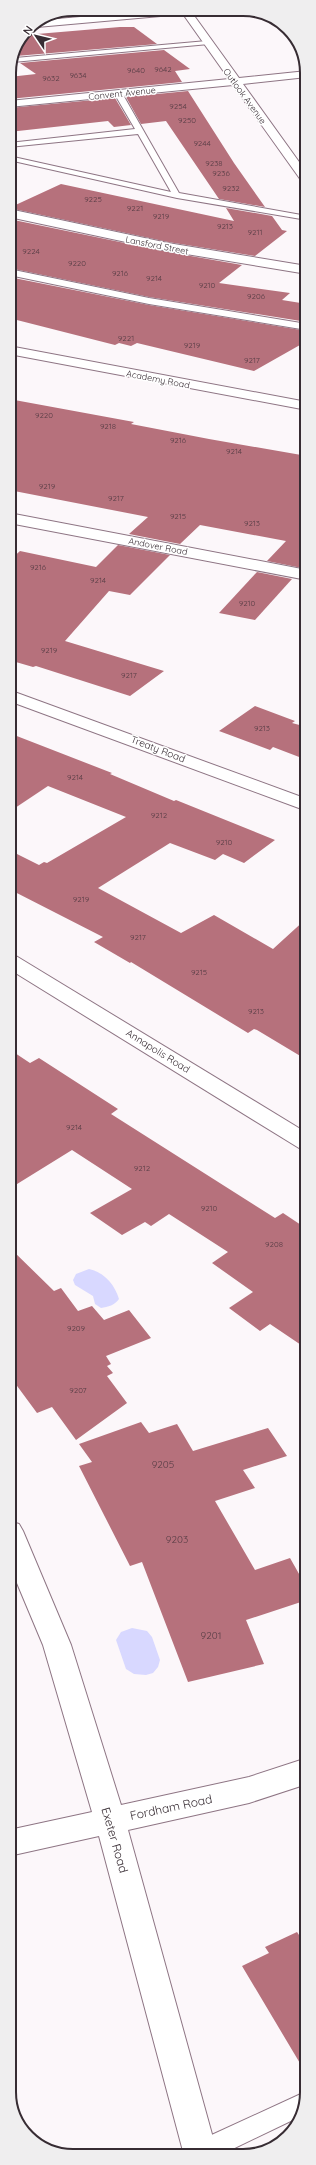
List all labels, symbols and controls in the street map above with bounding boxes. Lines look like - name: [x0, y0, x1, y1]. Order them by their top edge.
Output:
- north arrow: [16, 16, 56, 56]
- text: N: [20, 23, 36, 38]
- house number: 9642: [154, 64, 172, 74]
- house number: 9640: [127, 65, 145, 75]
- street label: Outlook Avenue: [221, 66, 269, 126]
- house number: 9634: [69, 70, 87, 80]
- house number: 9632: [42, 73, 60, 83]
- street label: Convent Avenue: [88, 84, 156, 102]
- house number: 9254: [169, 101, 187, 111]
- house number: 9250: [178, 115, 196, 125]
- house number: 9244: [193, 138, 211, 148]
- house number: 9238: [205, 158, 223, 168]
- house number: 9236: [212, 168, 230, 178]
- house number: 9232: [222, 183, 240, 193]
- house number: 9225: [84, 194, 102, 204]
- house number: 9221: [127, 203, 143, 213]
- house number: 9219: [153, 211, 170, 221]
- house number: 9213: [217, 221, 233, 231]
- house number: 9211: [248, 227, 262, 237]
- street label: Lansford Street: [125, 234, 189, 256]
- house number: 9224: [22, 246, 40, 256]
- house number: 9220: [68, 258, 86, 268]
- house number: 9216: [112, 268, 129, 278]
- house number: 9214: [146, 273, 162, 283]
- house number: 9210: [199, 280, 216, 290]
- house number: 9206: [247, 291, 266, 301]
- house number: 9221: [118, 333, 134, 343]
- house number: 9219: [184, 340, 201, 350]
- house number: 9217: [244, 355, 260, 365]
- street label: Academy Road: [125, 367, 191, 391]
- house number: 9220: [35, 410, 53, 420]
- house number: 9218: [100, 421, 116, 431]
- house number: 9216: [170, 435, 187, 445]
- house number: 9214: [226, 446, 242, 456]
- house number: 9219: [39, 481, 56, 491]
- house number: 9217: [108, 493, 124, 503]
- house number: 9215: [170, 511, 186, 521]
- house number: 9213: [244, 518, 260, 528]
- street label: Andover Road: [128, 535, 188, 557]
- house number: 9216: [30, 562, 47, 572]
- house number: 9214: [90, 575, 106, 585]
- house number: 9210: [239, 598, 256, 608]
- house number: 9219: [41, 645, 58, 655]
- house number: 9217: [121, 670, 137, 680]
- house number: 9213: [254, 723, 270, 733]
- street label: Treaty Road: [129, 733, 187, 765]
- house number: 9214: [67, 772, 83, 782]
- house number: 9212: [151, 810, 168, 820]
- house number: 9210: [216, 837, 233, 847]
- house number: 9219: [73, 894, 90, 904]
- house number: 9217: [130, 932, 146, 942]
- house number: 9215: [191, 967, 207, 977]
- house number: 9213: [248, 1006, 264, 1016]
- street label: Annapolis Road: [124, 1026, 192, 1076]
- house number: 9214: [66, 1122, 82, 1132]
- house number: 9212: [134, 1163, 151, 1173]
- house number: 9210: [201, 1203, 218, 1213]
- house number: 9208: [265, 1239, 283, 1249]
- house number: 9209: [67, 1323, 86, 1333]
- house number: 9207: [69, 1385, 87, 1395]
- house number: 9205: [152, 1458, 174, 1471]
- house number: 9203: [166, 1533, 188, 1546]
- house number: 9201: [201, 1629, 221, 1642]
- street label: Fordham Road: [129, 1791, 213, 1823]
- street label: Exeter Road: [98, 1805, 132, 1875]

